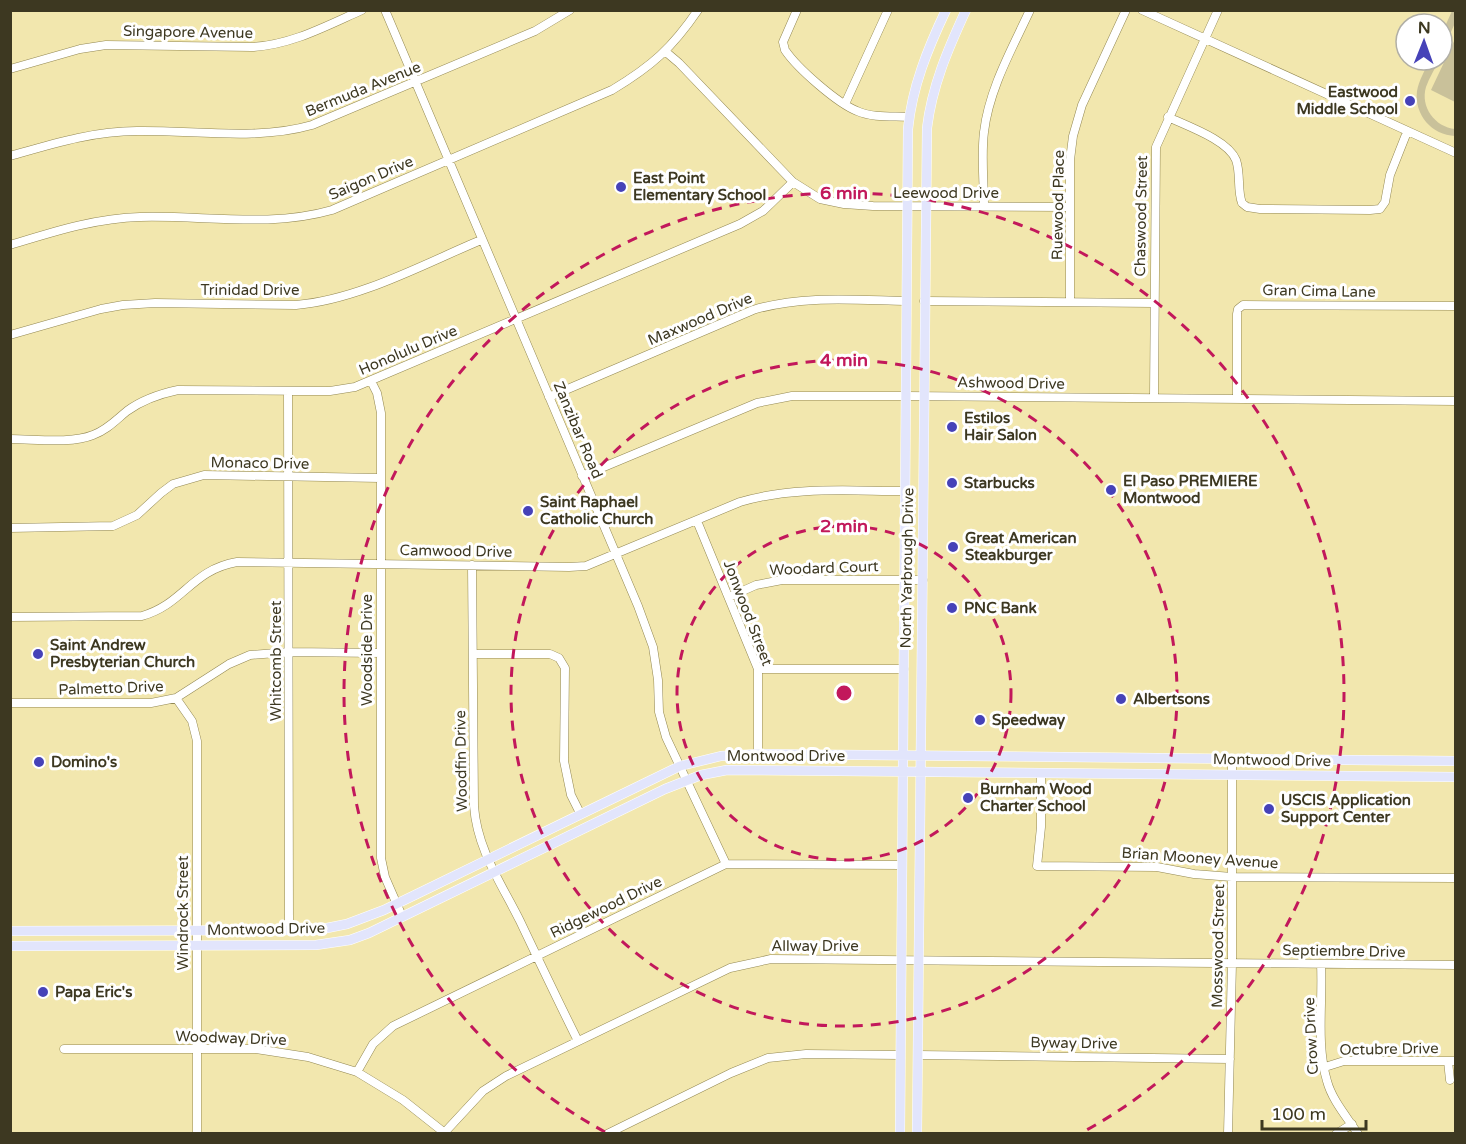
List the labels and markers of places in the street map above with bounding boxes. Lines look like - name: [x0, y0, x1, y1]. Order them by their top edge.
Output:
- place label: Eastwood Middle School: [1297, 83, 1398, 118]
- marker: Eastwood Middle School: [1403, 94, 1417, 108]
- place label: East Point Elementary School: [633, 169, 766, 205]
- marker: East Point Elementary School: [614, 180, 628, 194]
- place label: Estilos Hair Salon: [964, 409, 1037, 444]
- marker: Estilos Hair Salon: [945, 420, 959, 434]
- place label: El Paso PREMIERE Montwood: [1123, 472, 1258, 507]
- place label: Starbucks: [964, 474, 1035, 492]
- marker: Starbucks: [945, 476, 959, 490]
- marker: El Paso PREMIERE Montwood: [1104, 483, 1118, 497]
- place label: Saint Raphael Catholic Church: [540, 493, 653, 528]
- marker: Saint Raphael Catholic Church: [521, 504, 535, 518]
- place label: Great American Steakburger: [965, 529, 1077, 565]
- marker: Great American Steakburger: [946, 540, 960, 554]
- place label: PNC Bank: [964, 599, 1037, 617]
- marker: PNC Bank: [945, 601, 959, 615]
- place label: Saint Andrew Presbyterian Church: [50, 636, 195, 672]
- marker: Saint Andrew Presbyterian Church: [31, 647, 45, 661]
- centre of rings: [834, 683, 854, 703]
- place label: Albertsons: [1133, 690, 1210, 708]
- marker: Albertsons: [1114, 692, 1128, 706]
- place label: Speedway: [992, 711, 1065, 730]
- marker: Speedway: [973, 713, 987, 727]
- place label: Domino's: [51, 753, 117, 771]
- marker: Domino's: [32, 755, 46, 769]
- place label: Burnham Wood Charter School: [980, 780, 1092, 815]
- marker: Burnham Wood Charter School: [961, 791, 975, 805]
- place label: USCIS Application Support Center: [1281, 791, 1411, 827]
- marker: USCIS Application Support Center: [1262, 802, 1276, 816]
- place label: Papa Eric's: [55, 983, 132, 1002]
- marker: Papa Eric's: [36, 985, 50, 999]

